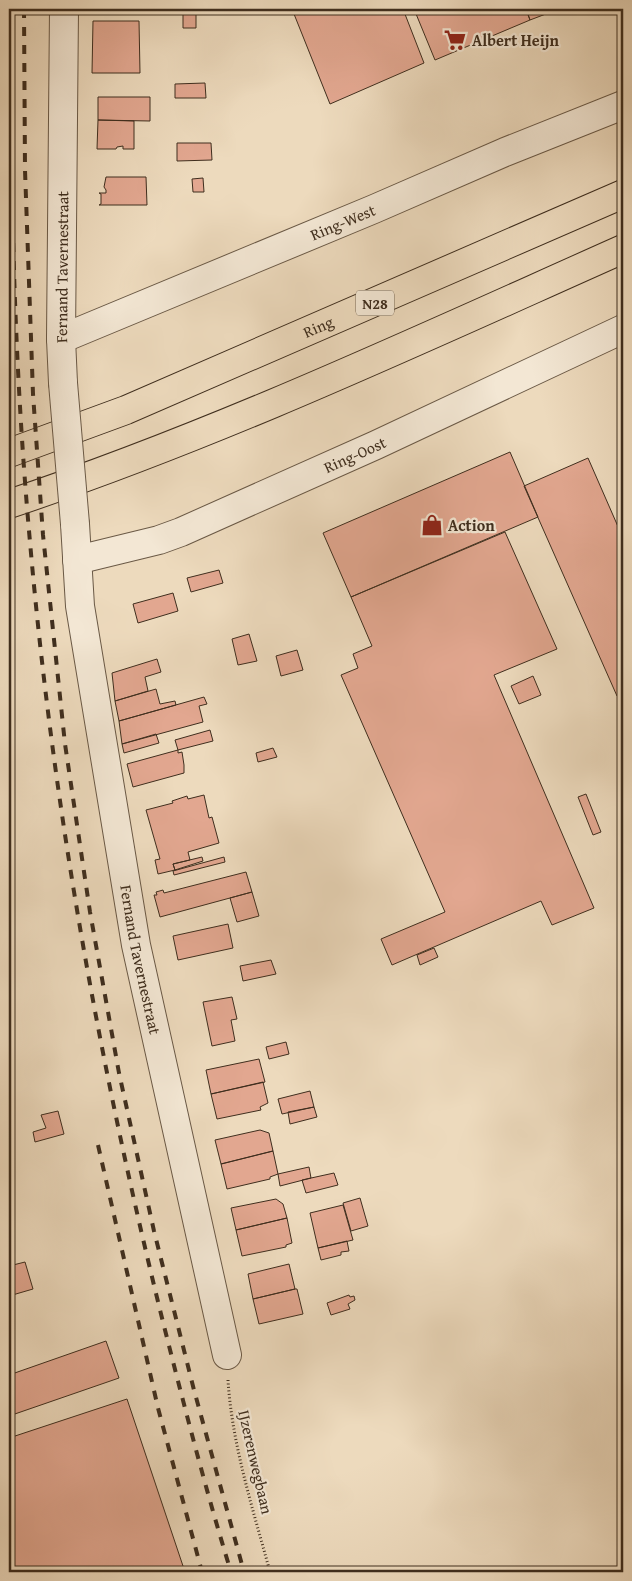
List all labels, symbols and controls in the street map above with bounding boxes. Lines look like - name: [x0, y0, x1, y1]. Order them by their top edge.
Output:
- supermarket icon: Albert Heijn: [442, 27, 468, 53]
- place label: Albert Heijn: [472, 28, 559, 52]
- street label: Fernand Tavernestraat: [49, 191, 74, 344]
- street label: Ring-West: [306, 198, 379, 246]
- road number: N28: [356, 290, 394, 316]
- street label: Ring: [299, 309, 337, 344]
- street label: Ring-Oost: [320, 430, 390, 479]
- shop icon: Action: [419, 512, 445, 538]
- place label: Action: [448, 513, 495, 537]
- street label: Fernand Tavernestraat: [114, 883, 168, 1037]
- street label: IJzerenwegbaan: [232, 1408, 280, 1516]

